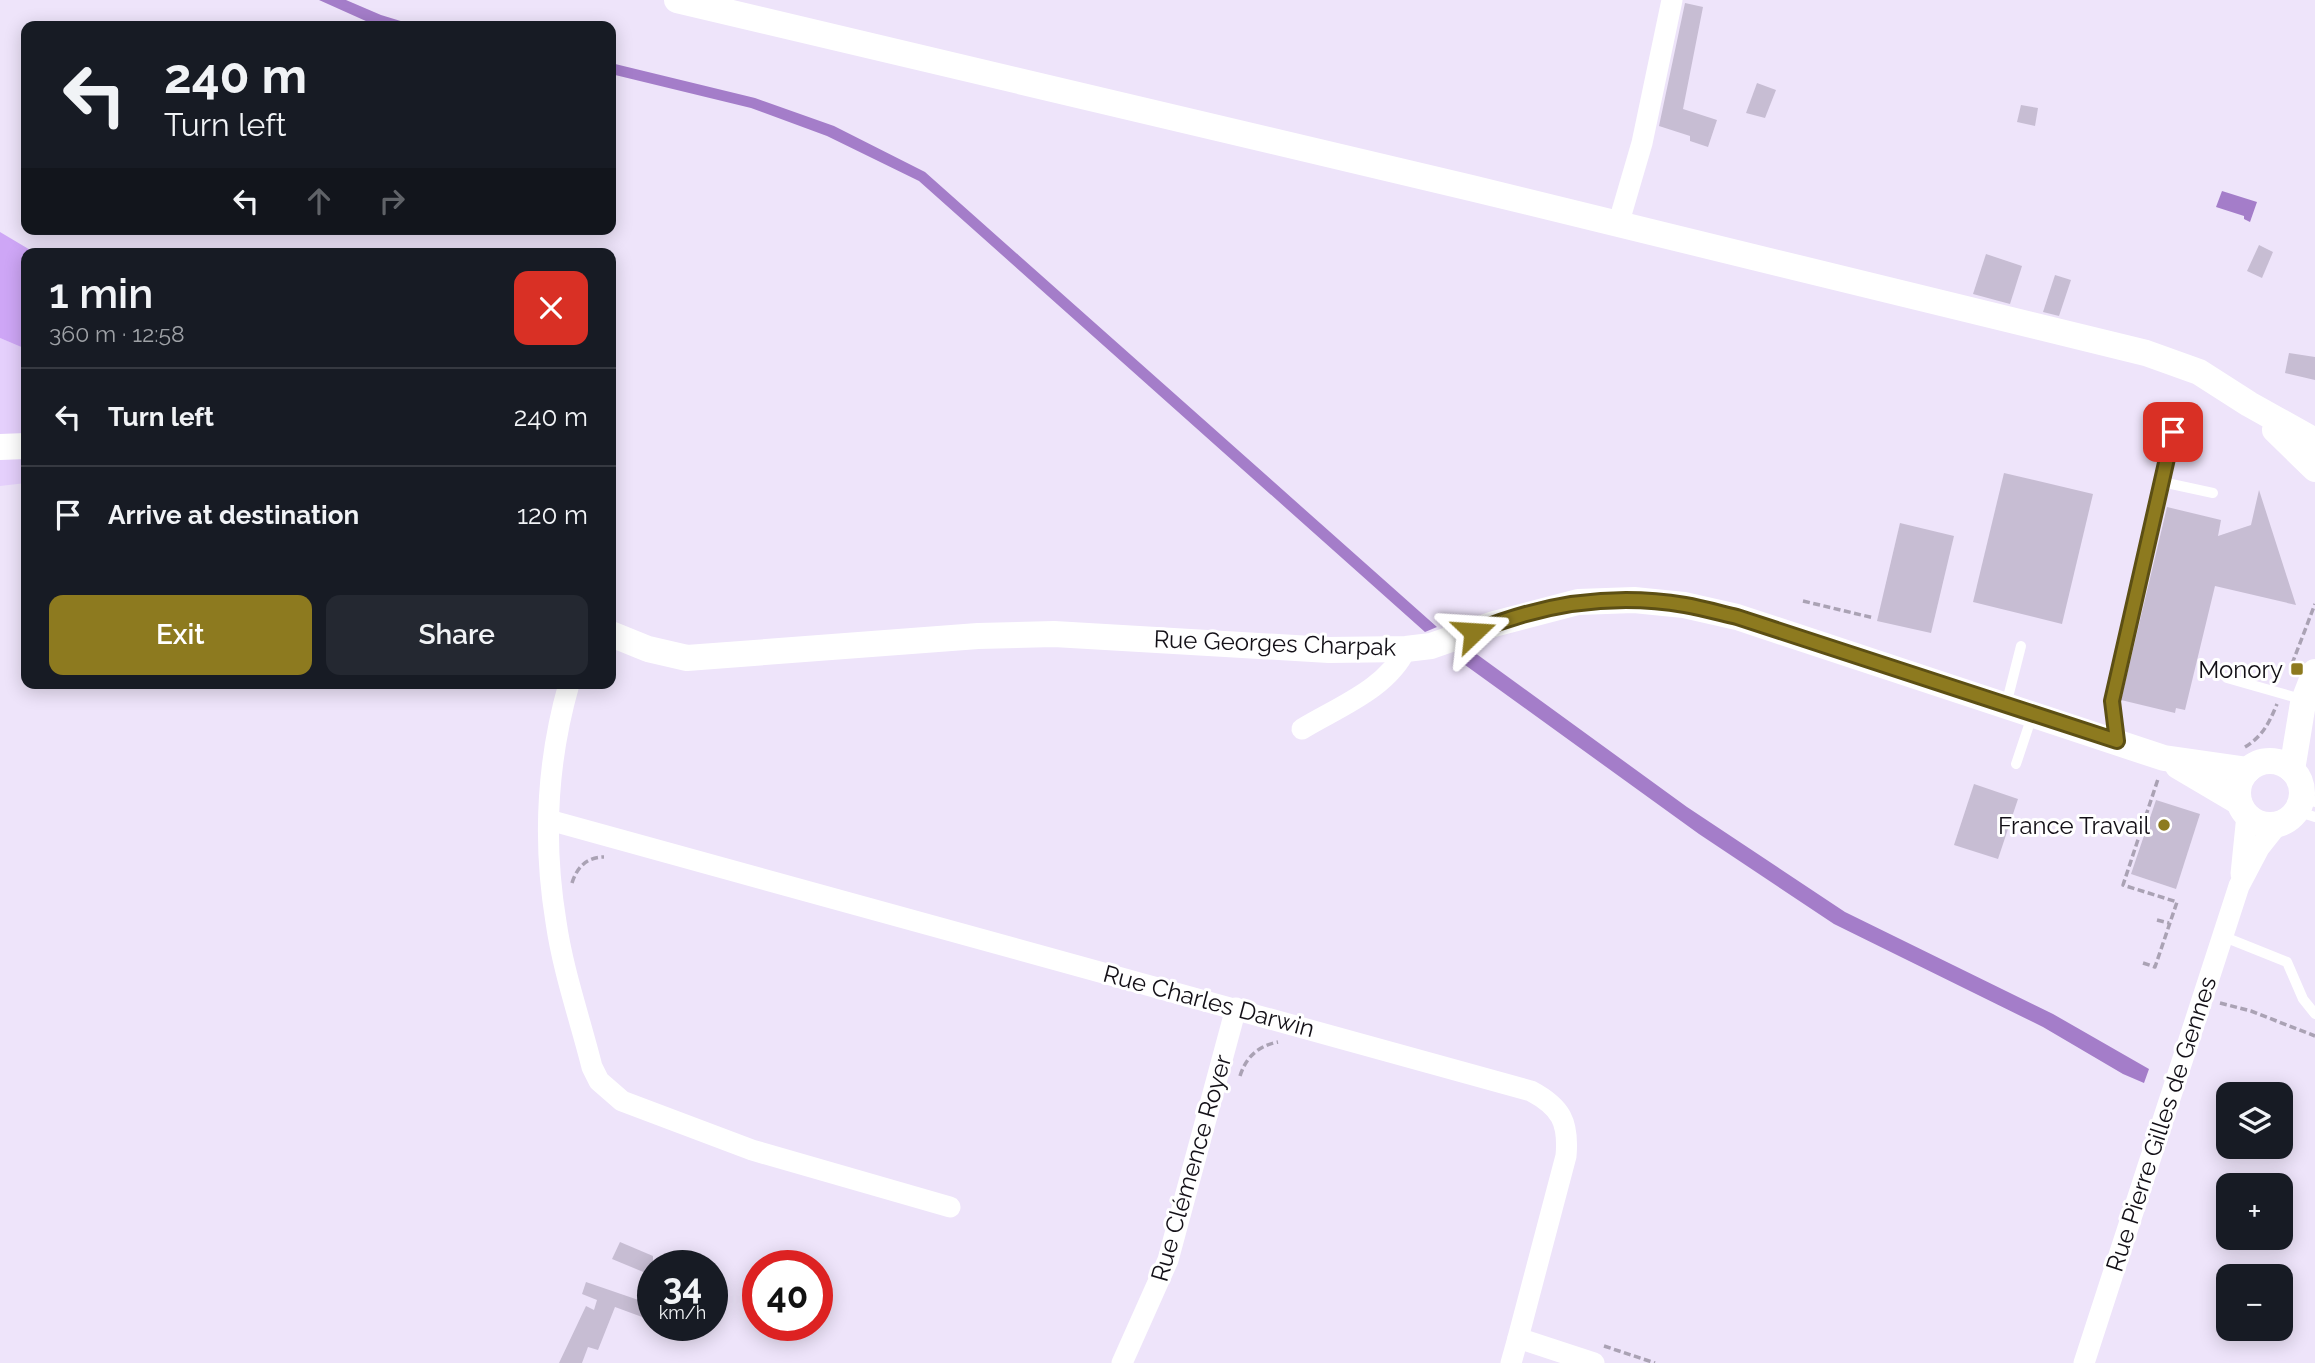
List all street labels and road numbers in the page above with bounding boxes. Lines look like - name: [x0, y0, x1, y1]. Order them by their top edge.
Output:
- street label: Rue Georges Charpak: [1153, 624, 1397, 662]
- street label: Rue Charles Darwin: [1100, 959, 1318, 1043]
- street label: Rue Pierre Gilles de Gennes: [2100, 973, 2222, 1275]
- street label: Rue Clémence Royer: [1145, 1051, 1237, 1285]

